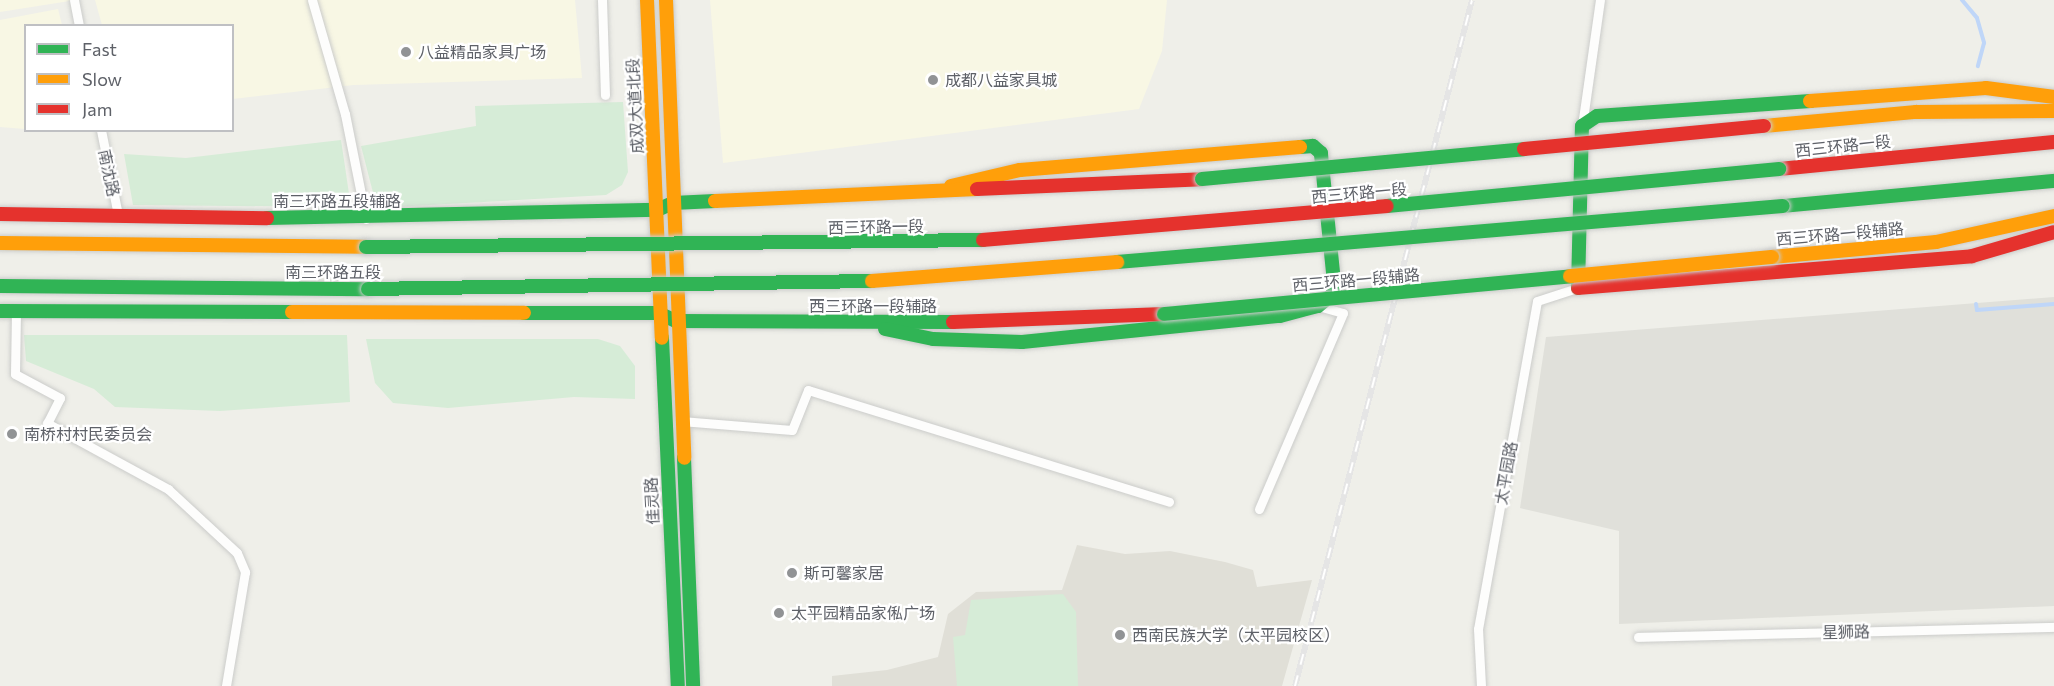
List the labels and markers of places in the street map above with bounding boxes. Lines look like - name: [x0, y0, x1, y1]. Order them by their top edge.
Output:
- place label: 八益精品家具广场: [418, 42, 546, 62]
- marker: 八益精品家具广场: [399, 45, 413, 59]
- place label: 成都八益家具城: [945, 70, 1057, 90]
- marker: 成都八益家具城: [926, 73, 940, 87]
- place label: 南桥村村民委员会: [24, 424, 152, 444]
- marker: 南桥村村民委员会: [5, 427, 19, 441]
- place label: 斯可馨家居: [804, 563, 884, 583]
- marker: 斯可馨家居: [785, 566, 799, 580]
- place label: 太平园精品家俬广场: [791, 603, 935, 623]
- marker: 太平园精品家俬广场: [772, 606, 786, 620]
- place label: 西南民族大学（太平园校区）: [1132, 625, 1340, 645]
- marker: 西南民族大学（太平园校区）: [1113, 628, 1127, 642]

